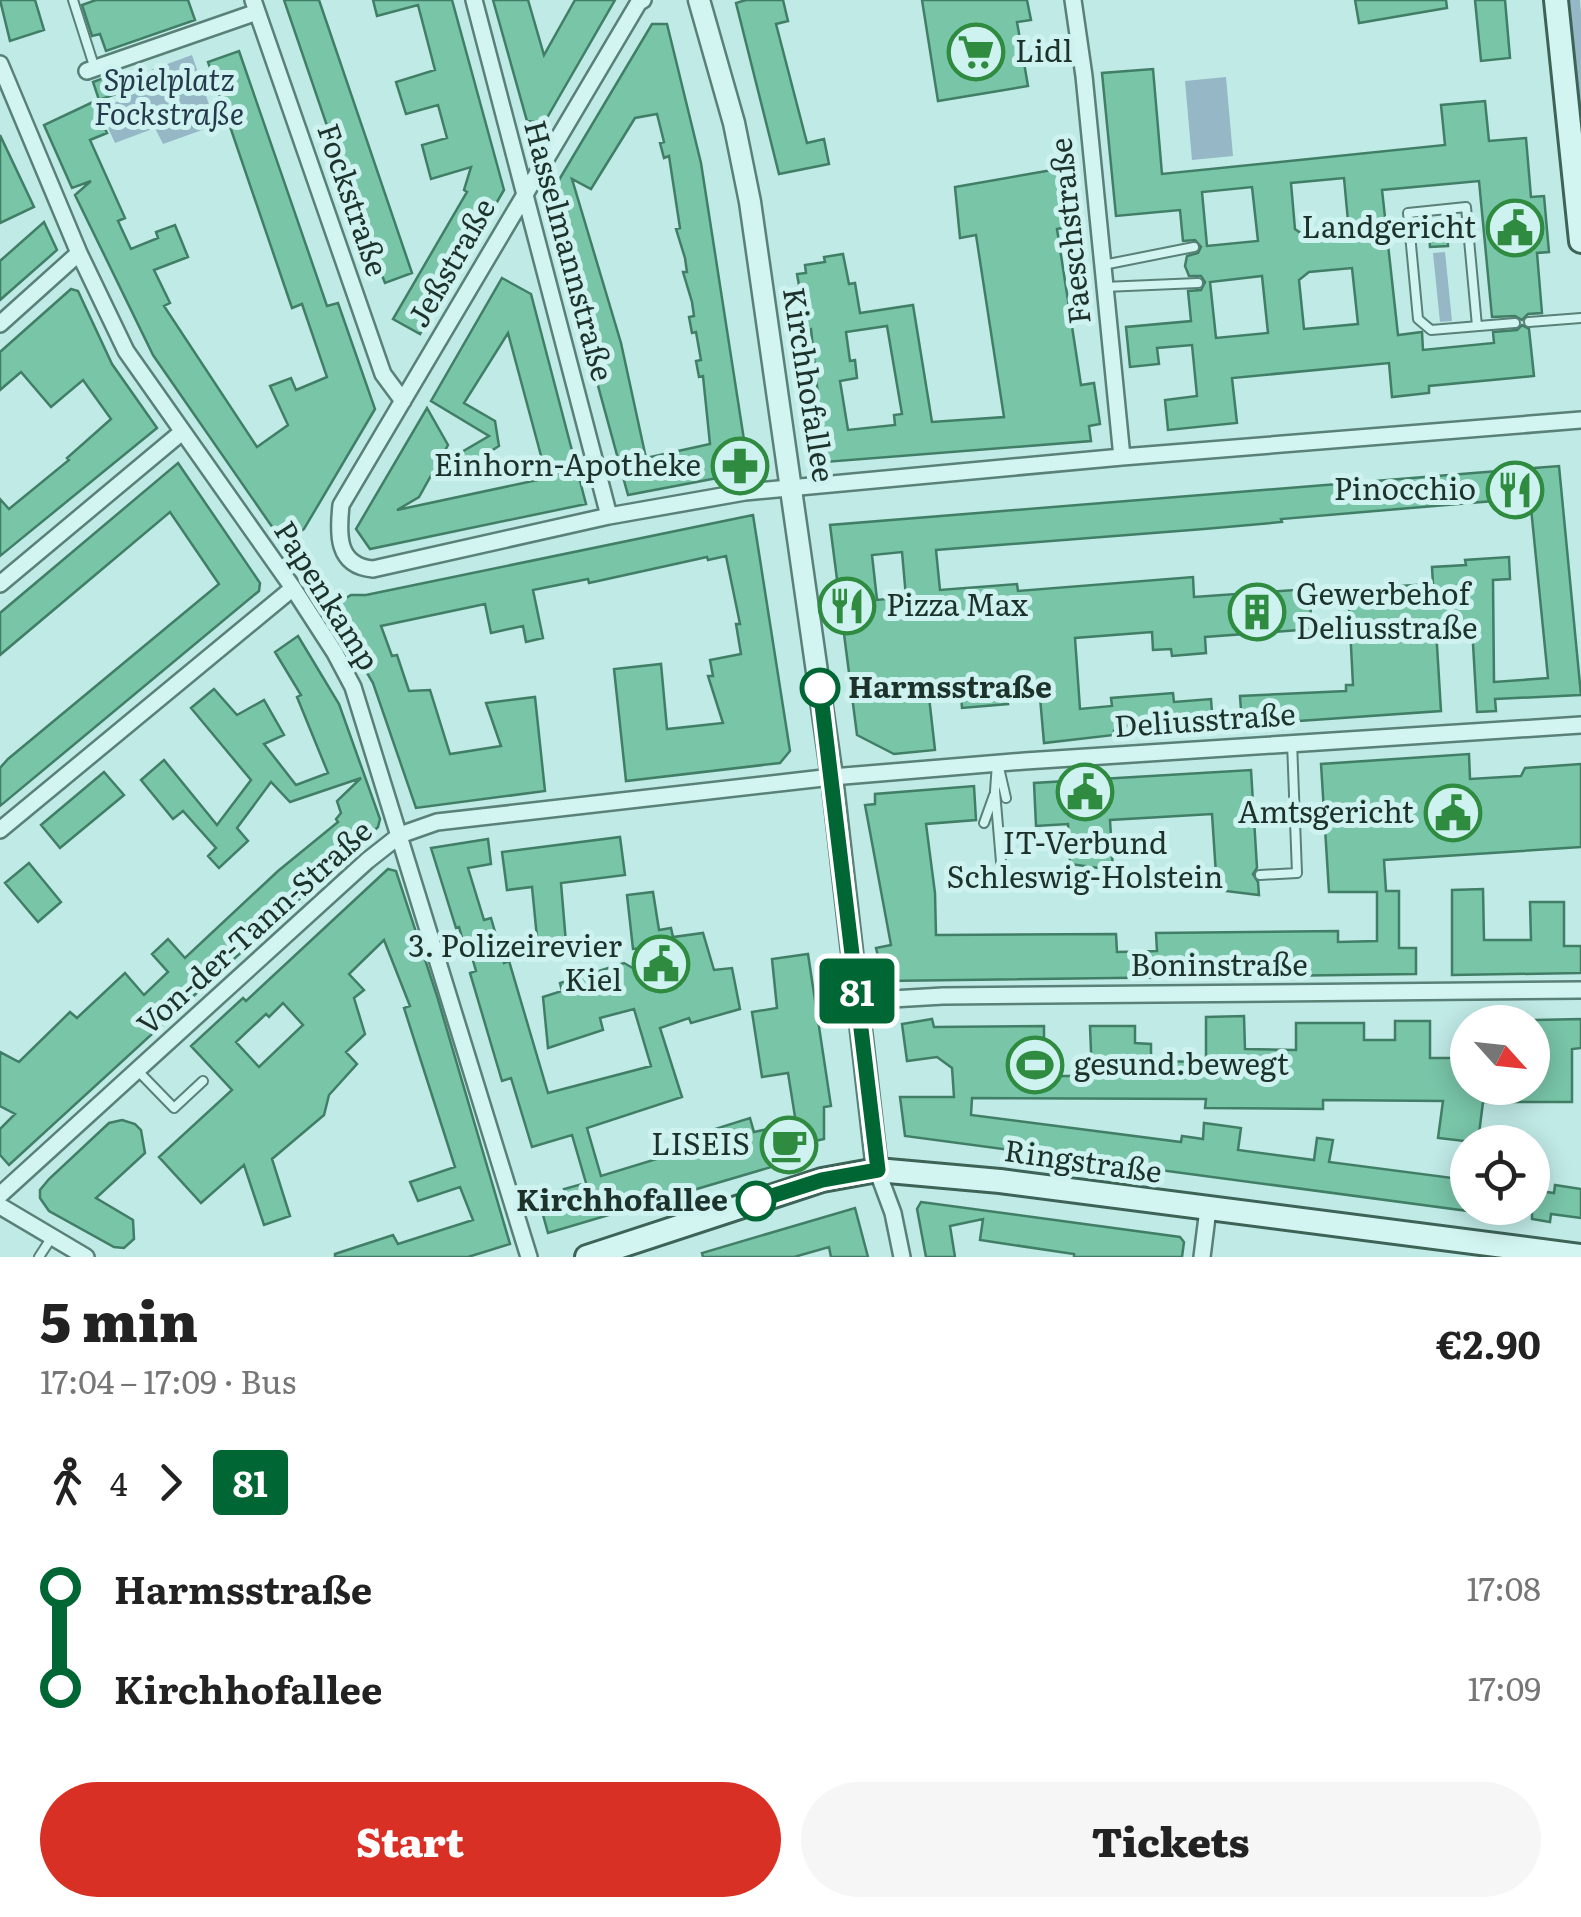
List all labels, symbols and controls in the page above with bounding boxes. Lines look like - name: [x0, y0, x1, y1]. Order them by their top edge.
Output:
- supermarket icon: Lidl: [946, 22, 1006, 82]
- place label: Lidl: [1015, 27, 1073, 71]
- park label: Spielplatz Fockstraße: [94, 56, 244, 134]
- street label: Hasselmannstraße: [515, 115, 627, 385]
- street label: Fockstraße: [308, 117, 401, 281]
- street label: Faeschstraße: [1036, 136, 1100, 327]
- street label: Jeßstraße: [395, 189, 504, 334]
- public building icon: Landgericht: [1485, 198, 1545, 258]
- place label: Landgericht: [1302, 203, 1476, 247]
- street label: Kirchhofallee: [774, 284, 848, 485]
- pharmacy icon: Einhorn-Apotheke: [710, 436, 770, 496]
- place label: Einhorn-Apotheke: [434, 441, 701, 485]
- restaurant icon: Pinocchio: [1485, 460, 1545, 520]
- place label: Pinocchio: [1334, 465, 1476, 509]
- street label: Papenkamp: [265, 511, 392, 678]
- place label: Gewerbehof Deliusstraße: [1296, 570, 1478, 648]
- restaurant icon: Pizza Max: [817, 576, 877, 636]
- place label: Pizza Max: [886, 581, 1028, 625]
- building icon: Gewerbehof Deliusstraße: [1227, 582, 1287, 642]
- place label: Harmsstraße: [848, 663, 1052, 707]
- marker: Harmsstraße: [801, 669, 839, 707]
- street label: Deliusstraße: [1113, 690, 1297, 746]
- public building icon: IT-Verbund Schleswig-Holstein: [1055, 762, 1115, 822]
- public building icon: Amtsgericht: [1423, 783, 1483, 843]
- place label: Amtsgericht: [1238, 788, 1414, 832]
- street label: Von-der-Tann-Straße: [126, 808, 380, 1044]
- place label: IT-Verbund Schleswig-Holstein: [947, 819, 1223, 897]
- place label: 3. Polizeirevier Kiel: [408, 922, 622, 1000]
- public building icon: 3. Polizeirevier Kiel: [631, 934, 691, 994]
- street label: Boninstraße: [1130, 941, 1308, 985]
- line badge: 81: [812, 958, 902, 1024]
- text: 81: [839, 965, 875, 1017]
- north arrow: [1450, 1005, 1550, 1105]
- map controls: [1450, 1005, 1550, 1225]
- sports icon: gesund.bewegt: [1005, 1035, 1065, 1095]
- place label: gesund.bewegt: [1074, 1040, 1289, 1084]
- cafe icon: LISEIS: [759, 1115, 819, 1175]
- place label: LISEIS: [651, 1120, 750, 1164]
- button: locate: [1450, 1125, 1550, 1225]
- street label: Ringstraße: [1002, 1126, 1165, 1192]
- place label: Kirchhofallee: [516, 1176, 728, 1220]
- marker: Kirchhofallee: [737, 1182, 775, 1220]
- text: 5 min: [40, 1277, 198, 1359]
- text: €2.90: [1436, 1314, 1541, 1371]
- text: 17:04 – 17:09 · Bus: [40, 1356, 296, 1404]
- icon: walk: [40, 1455, 95, 1510]
- icon: forward: [143, 1455, 198, 1510]
- text: 81: [233, 1456, 268, 1508]
- text: 4: [110, 1458, 128, 1506]
- text: Harmsstraße: [114, 1559, 372, 1616]
- text: 17:08: [1467, 1563, 1541, 1611]
- text: Kirchhofallee: [114, 1659, 383, 1716]
- text: 17:09: [1467, 1663, 1541, 1711]
- button: Start: [40, 1782, 781, 1897]
- button: Tickets: [801, 1782, 1541, 1897]

